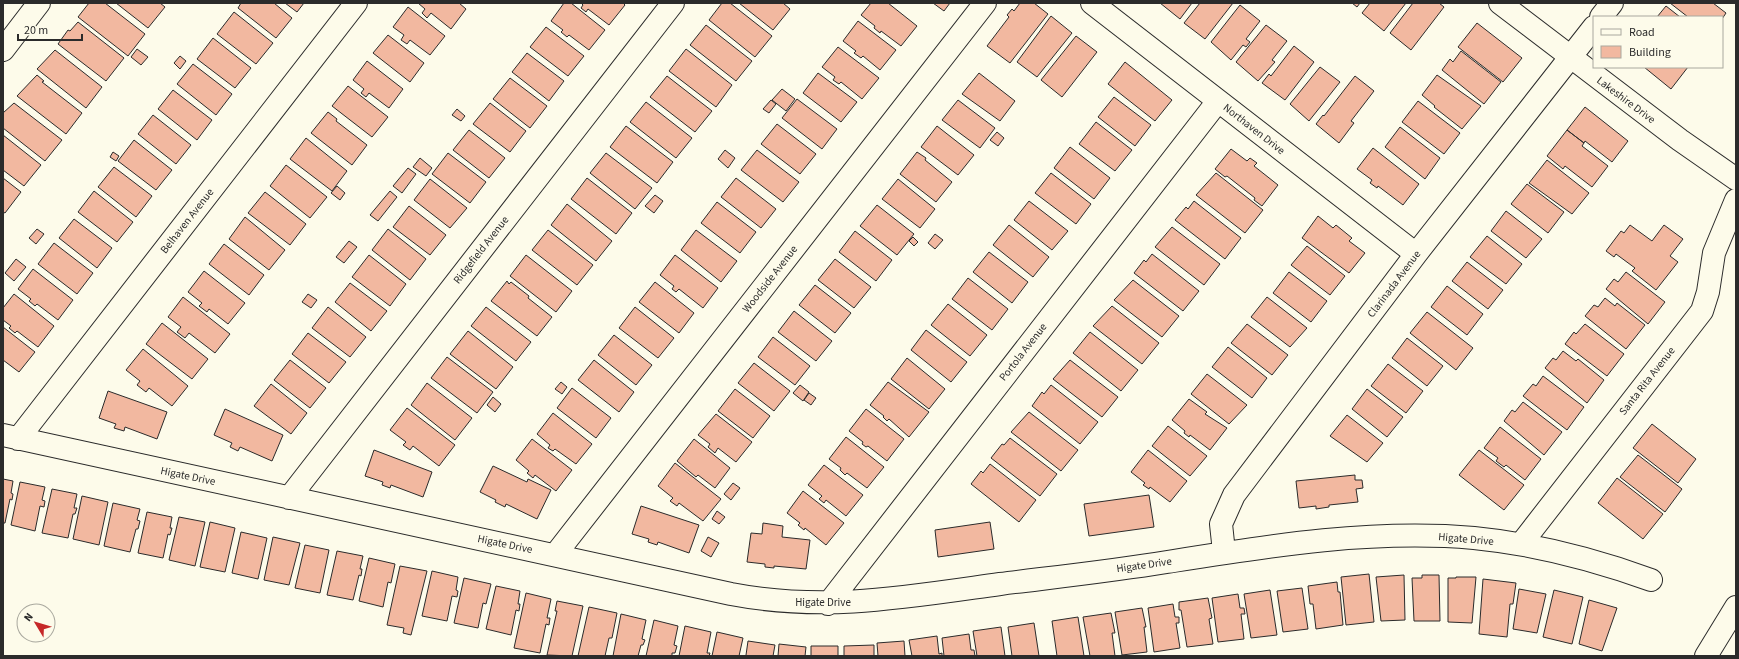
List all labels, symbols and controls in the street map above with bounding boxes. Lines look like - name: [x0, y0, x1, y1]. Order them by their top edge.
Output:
- scale bar: [18, 16, 82, 42]
- legend: [1593, 16, 1723, 68]
- text: 20 m: [24, 22, 48, 39]
- text: Road: [1629, 24, 1655, 41]
- text: Building: [1629, 44, 1671, 61]
- street label: Lakeshire Drive: [1593, 73, 1659, 127]
- street label: Northaven Drive: [1220, 100, 1288, 158]
- street label: Belhaven Avenue: [157, 185, 218, 257]
- street label: Ridgefield Avenue: [450, 213, 513, 287]
- street label: Woodside Avenue: [739, 242, 801, 316]
- street label: Clarinada Avenue: [1364, 247, 1425, 321]
- street label: Portola Avenue: [996, 319, 1051, 384]
- street label: Santa Rita Avenue: [1616, 343, 1679, 418]
- street label: Higate Drive: [159, 463, 217, 489]
- street label: Higate Drive: [1438, 529, 1495, 549]
- street label: Higate Drive: [476, 531, 534, 557]
- street label: Higate Drive: [1115, 554, 1173, 576]
- street label: Higate Drive: [795, 595, 851, 610]
- north arrow: [16, 603, 56, 643]
- text: N: [20, 610, 37, 625]

